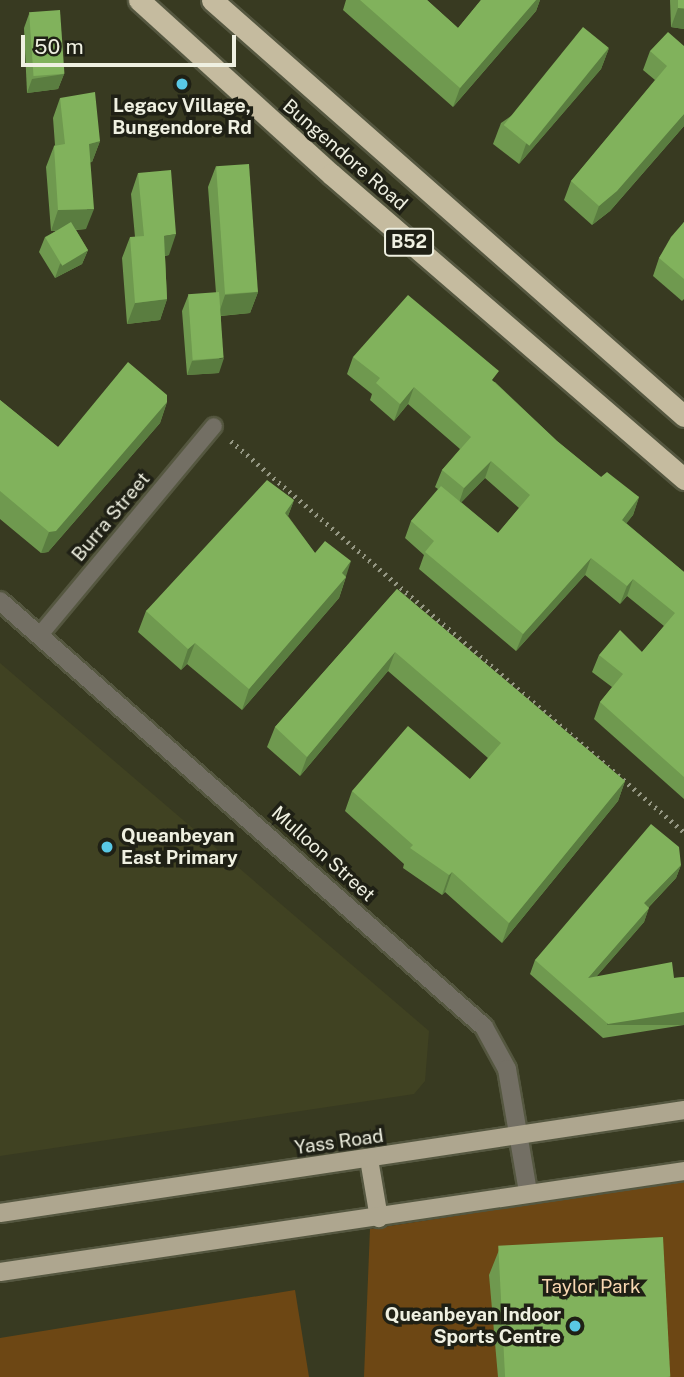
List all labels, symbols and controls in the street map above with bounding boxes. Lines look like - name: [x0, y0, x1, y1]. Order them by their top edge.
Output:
- scale bar: [24, 21, 240, 65]
- text: 50 m: [34, 34, 84, 59]
- marker: Legacy Village, Bungendore Rd: [174, 76, 190, 92]
- place label: Legacy Village, Bungendore Rd: [112, 95, 252, 139]
- street label: Bungendore Road: [278, 95, 412, 215]
- road number: B52: [383, 228, 435, 256]
- street label: Burra Street: [67, 468, 155, 566]
- street label: Mulloon Street: [267, 802, 379, 906]
- place label: Queanbeyan East Primary: [121, 825, 238, 869]
- marker: Queanbeyan East Primary: [99, 839, 115, 855]
- street label: Yass Road: [293, 1124, 385, 1160]
- park label: Taylor Park: [541, 1276, 641, 1298]
- place label: Queanbeyan Indoor Sports Centre: [385, 1304, 561, 1348]
- marker: Queanbeyan Indoor Sports Centre: [567, 1318, 583, 1334]

